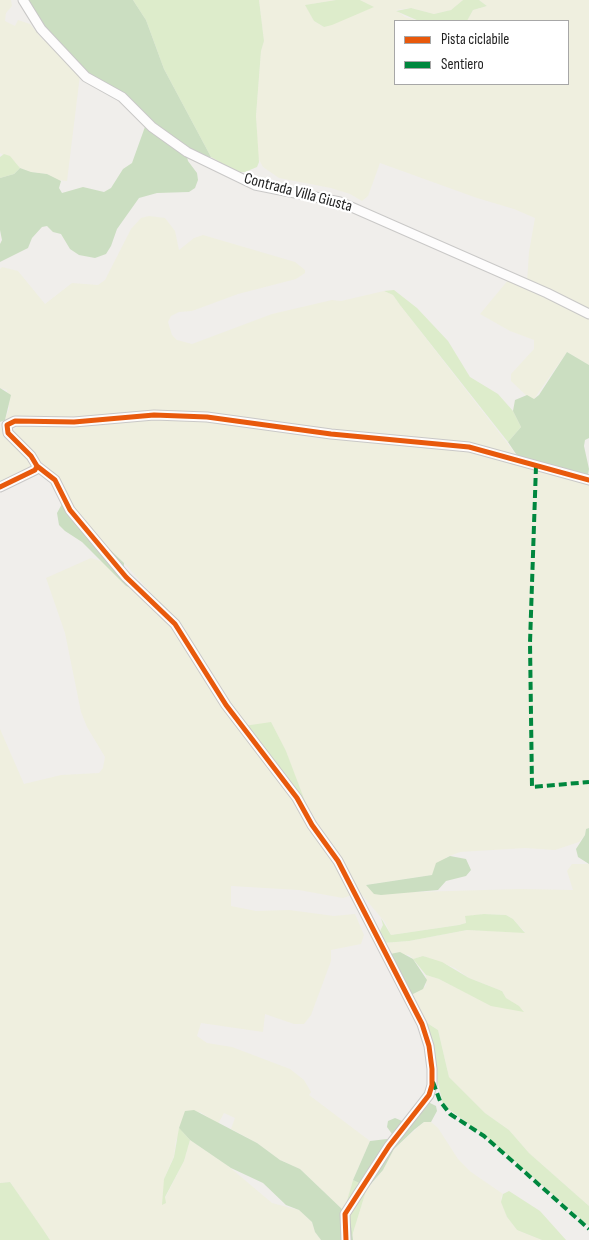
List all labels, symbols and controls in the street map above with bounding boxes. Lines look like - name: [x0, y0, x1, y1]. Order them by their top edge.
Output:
- legend: [394, 20, 569, 85]
- text: Pista ciclabile: [441, 30, 509, 49]
- text: Sentiero: [441, 55, 484, 74]
- street label: Contrada Villa Giusta: [242, 169, 354, 217]

